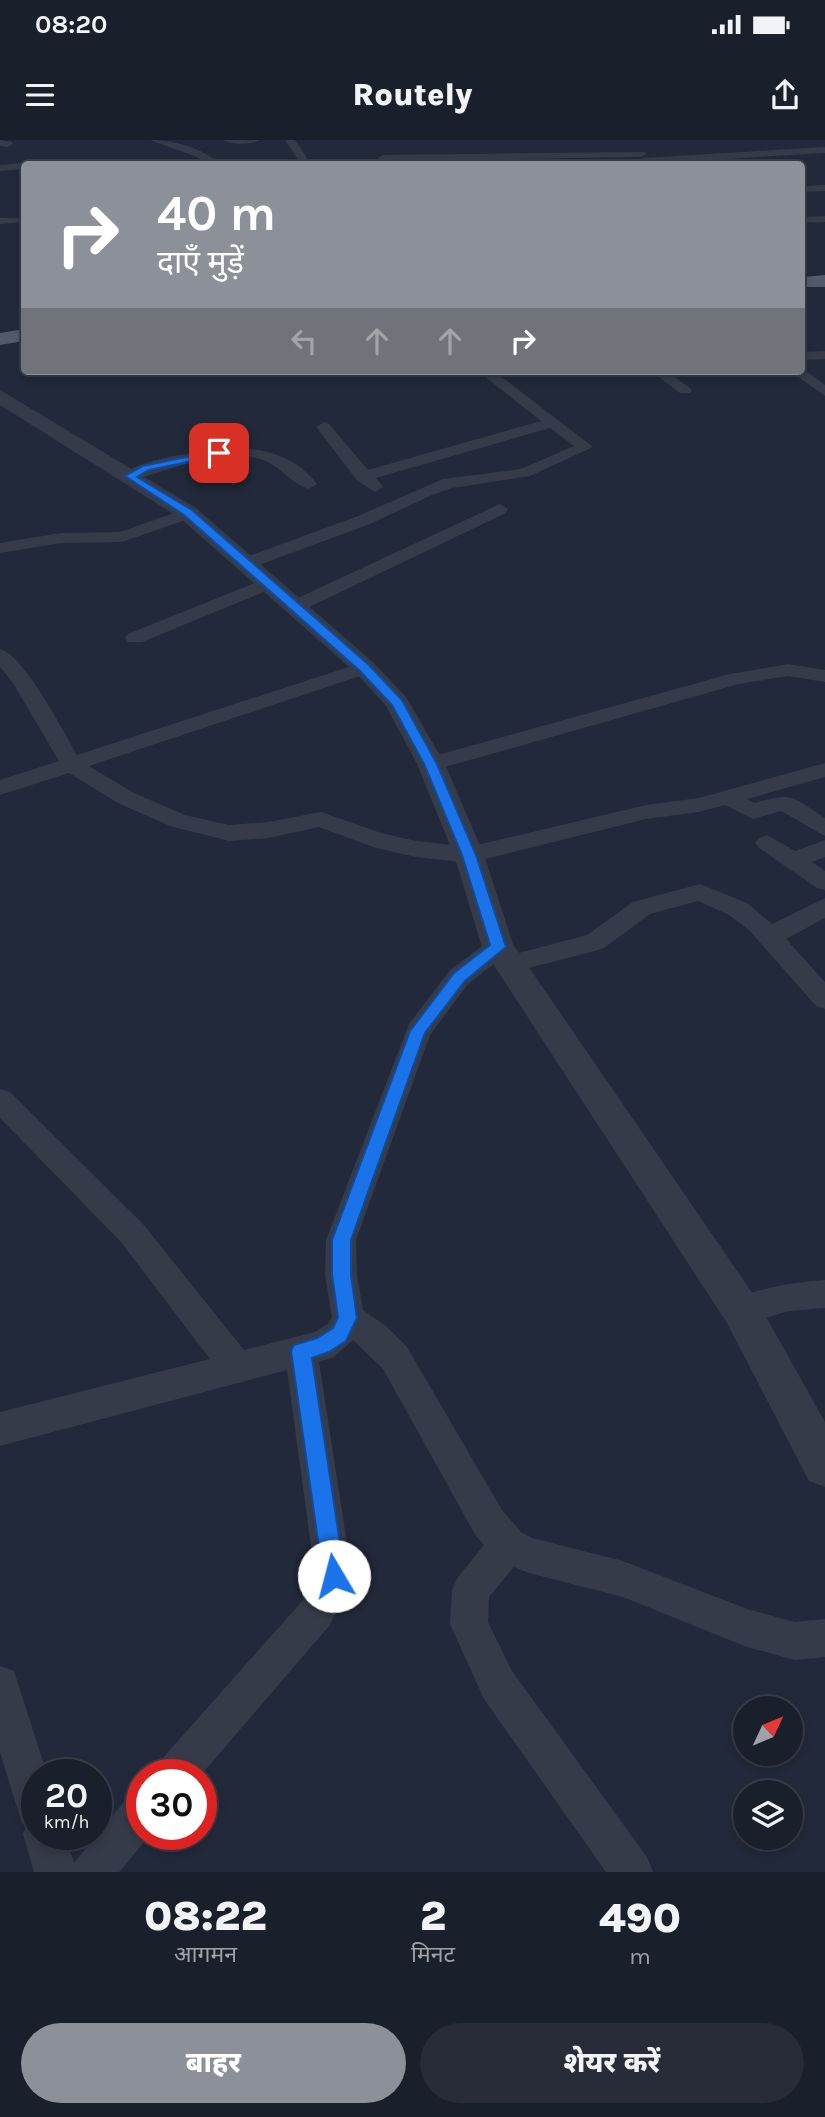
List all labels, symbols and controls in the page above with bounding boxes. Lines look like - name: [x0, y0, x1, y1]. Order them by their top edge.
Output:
- text: 08:20: [35, 9, 107, 40]
- icon: menu: [21, 76, 59, 114]
- text: Routely: [353, 76, 472, 113]
- icon: share: [766, 76, 804, 114]
- text: 40 m: [157, 185, 276, 242]
- icon: right: [42, 189, 133, 280]
- text: दाएँ मुड़ें: [157, 244, 244, 281]
- icon: left: [285, 322, 323, 360]
- icon: ahead: [358, 322, 396, 360]
- icon: ahead: [431, 322, 469, 360]
- icon: right: [504, 322, 542, 360]
- pin: [189, 423, 249, 483]
- icon: arrive: [200, 434, 238, 472]
- position arrow: [297, 1539, 371, 1613]
- north arrow: [733, 1696, 803, 1766]
- map controls: [733, 1696, 803, 1850]
- speed limit sign: 30: [126, 1759, 217, 1850]
- text: 20: [45, 1775, 88, 1816]
- button: layers: [733, 1780, 803, 1850]
- text: km/h: [44, 1811, 89, 1833]
- text: 08:22: [144, 1891, 267, 1941]
- text: 2: [420, 1891, 446, 1941]
- text: 490: [599, 1893, 681, 1943]
- text: आगमन: [174, 1941, 237, 1968]
- text: मिनट: [411, 1941, 455, 1968]
- text: m: [629, 1943, 651, 1970]
- button: बाहर: [21, 2023, 406, 2103]
- button: शेयर करें: [420, 2023, 804, 2103]

